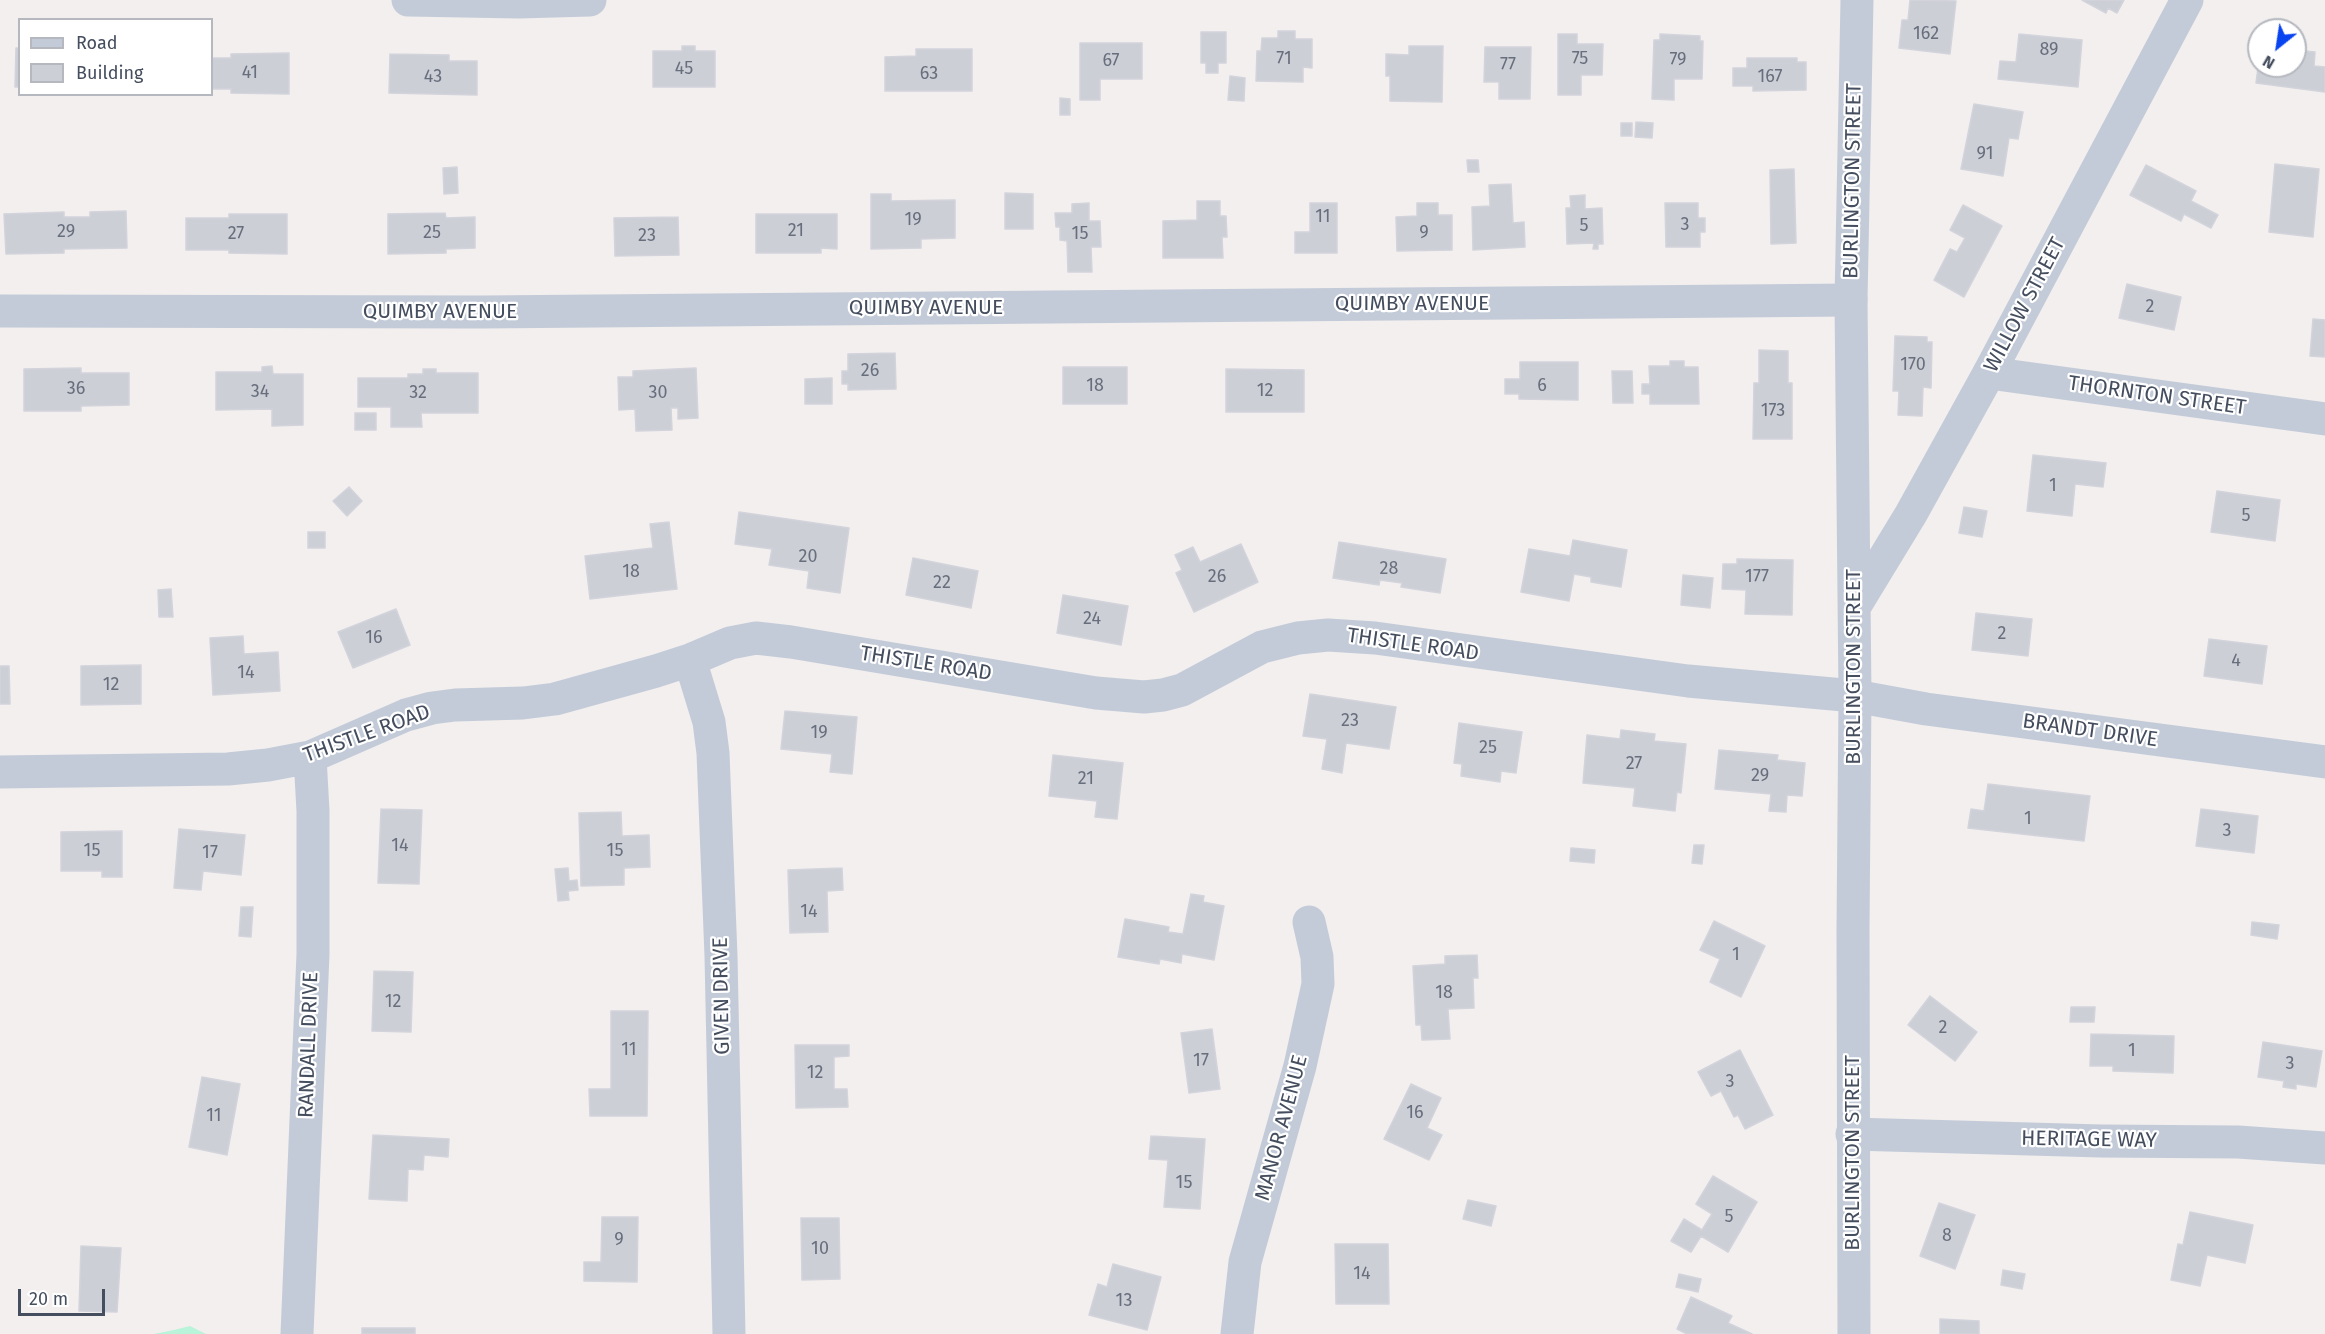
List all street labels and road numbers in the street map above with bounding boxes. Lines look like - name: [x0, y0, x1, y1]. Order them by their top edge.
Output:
- street label: BURLINGTON STREET: [1839, 83, 1867, 279]
- street label: WILLOW STREET: [1979, 233, 2071, 377]
- street label: QUIMBY AVENUE: [1335, 291, 1489, 317]
- street label: QUIMBY AVENUE: [849, 295, 1003, 321]
- street label: QUIMBY AVENUE: [363, 299, 517, 325]
- street label: THORNTON STREET: [2067, 371, 2247, 421]
- street label: BURLINGTON STREET: [1841, 569, 1867, 765]
- street label: THISTLE ROAD: [1345, 623, 1481, 667]
- street label: THISTLE ROAD: [858, 641, 994, 687]
- street label: THISTLE ROAD: [300, 699, 434, 769]
- street label: BRANDT DRIVE: [2021, 709, 2159, 753]
- street label: GIVEN DRIVE: [708, 937, 736, 1055]
- street label: RANDALL DRIVE: [294, 971, 324, 1119]
- street label: MANOR AVENUE: [1250, 1052, 1314, 1204]
- street label: BURLINGTON STREET: [1840, 1055, 1866, 1251]
- street label: HERITAGE WAY: [2021, 1126, 2157, 1154]

